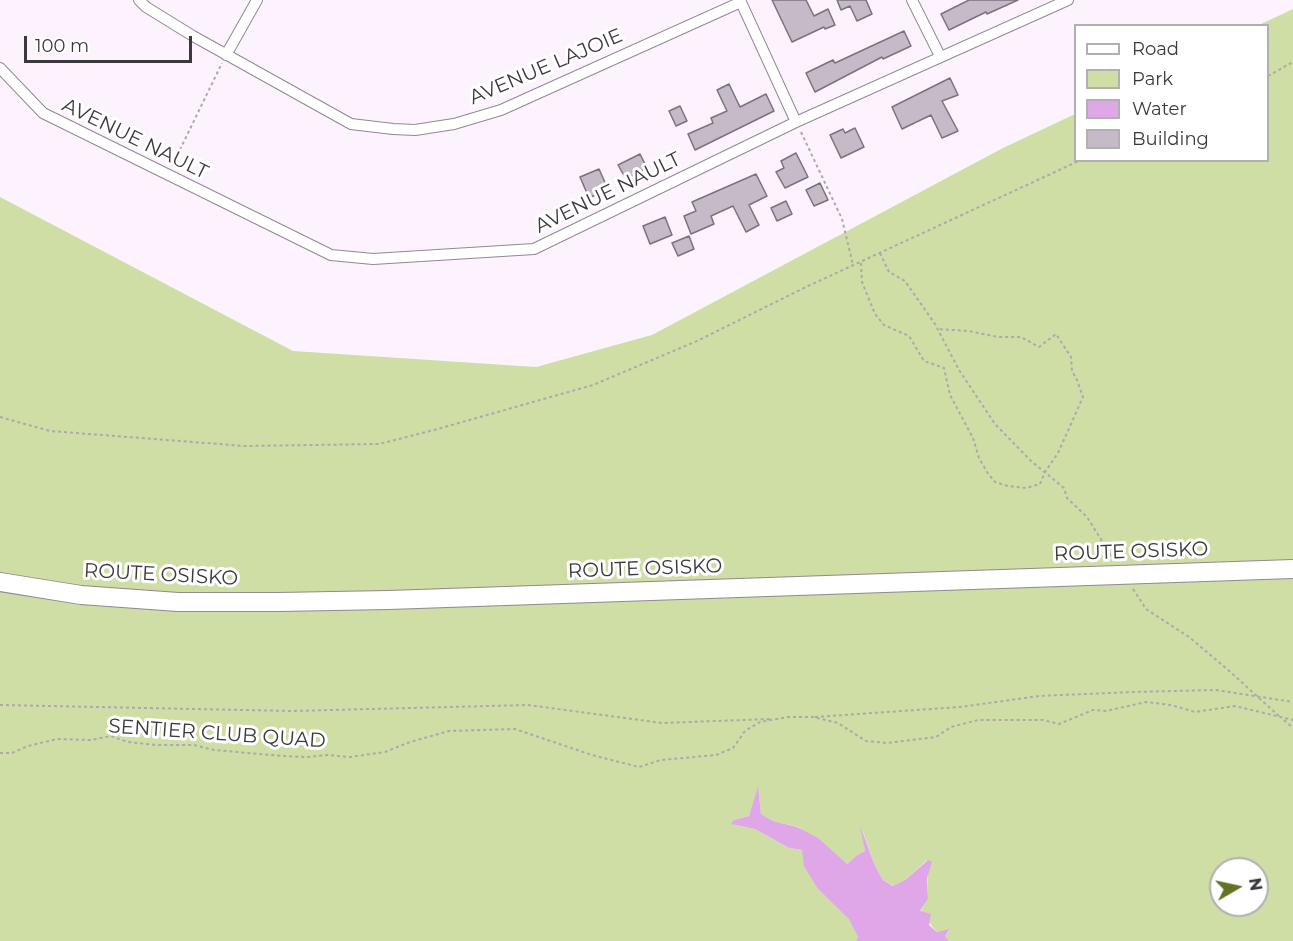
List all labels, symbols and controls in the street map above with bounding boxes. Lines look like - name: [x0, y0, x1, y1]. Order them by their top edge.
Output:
- scale bar: [27, 24, 195, 62]
- street label: AVENUE LAJOIE: [466, 24, 626, 110]
- legend: [1074, 24, 1269, 162]
- text: 100 m: [35, 35, 89, 57]
- text: Road: [1132, 38, 1179, 60]
- text: Park: [1132, 68, 1173, 90]
- street label: AVENUE NAULT: [58, 93, 212, 185]
- text: Water: [1132, 98, 1187, 120]
- text: Building: [1132, 128, 1209, 150]
- street label: AVENUE NAULT: [531, 147, 685, 239]
- street label: ROUTE OSISKO: [1053, 537, 1209, 567]
- street label: ROUTE OSISKO: [567, 554, 723, 584]
- street label: ROUTE OSISKO: [83, 559, 239, 591]
- street label: SENTIER CLUB QUAD: [108, 714, 326, 754]
- north arrow: [1209, 857, 1269, 917]
- text: N: [1245, 877, 1266, 892]

